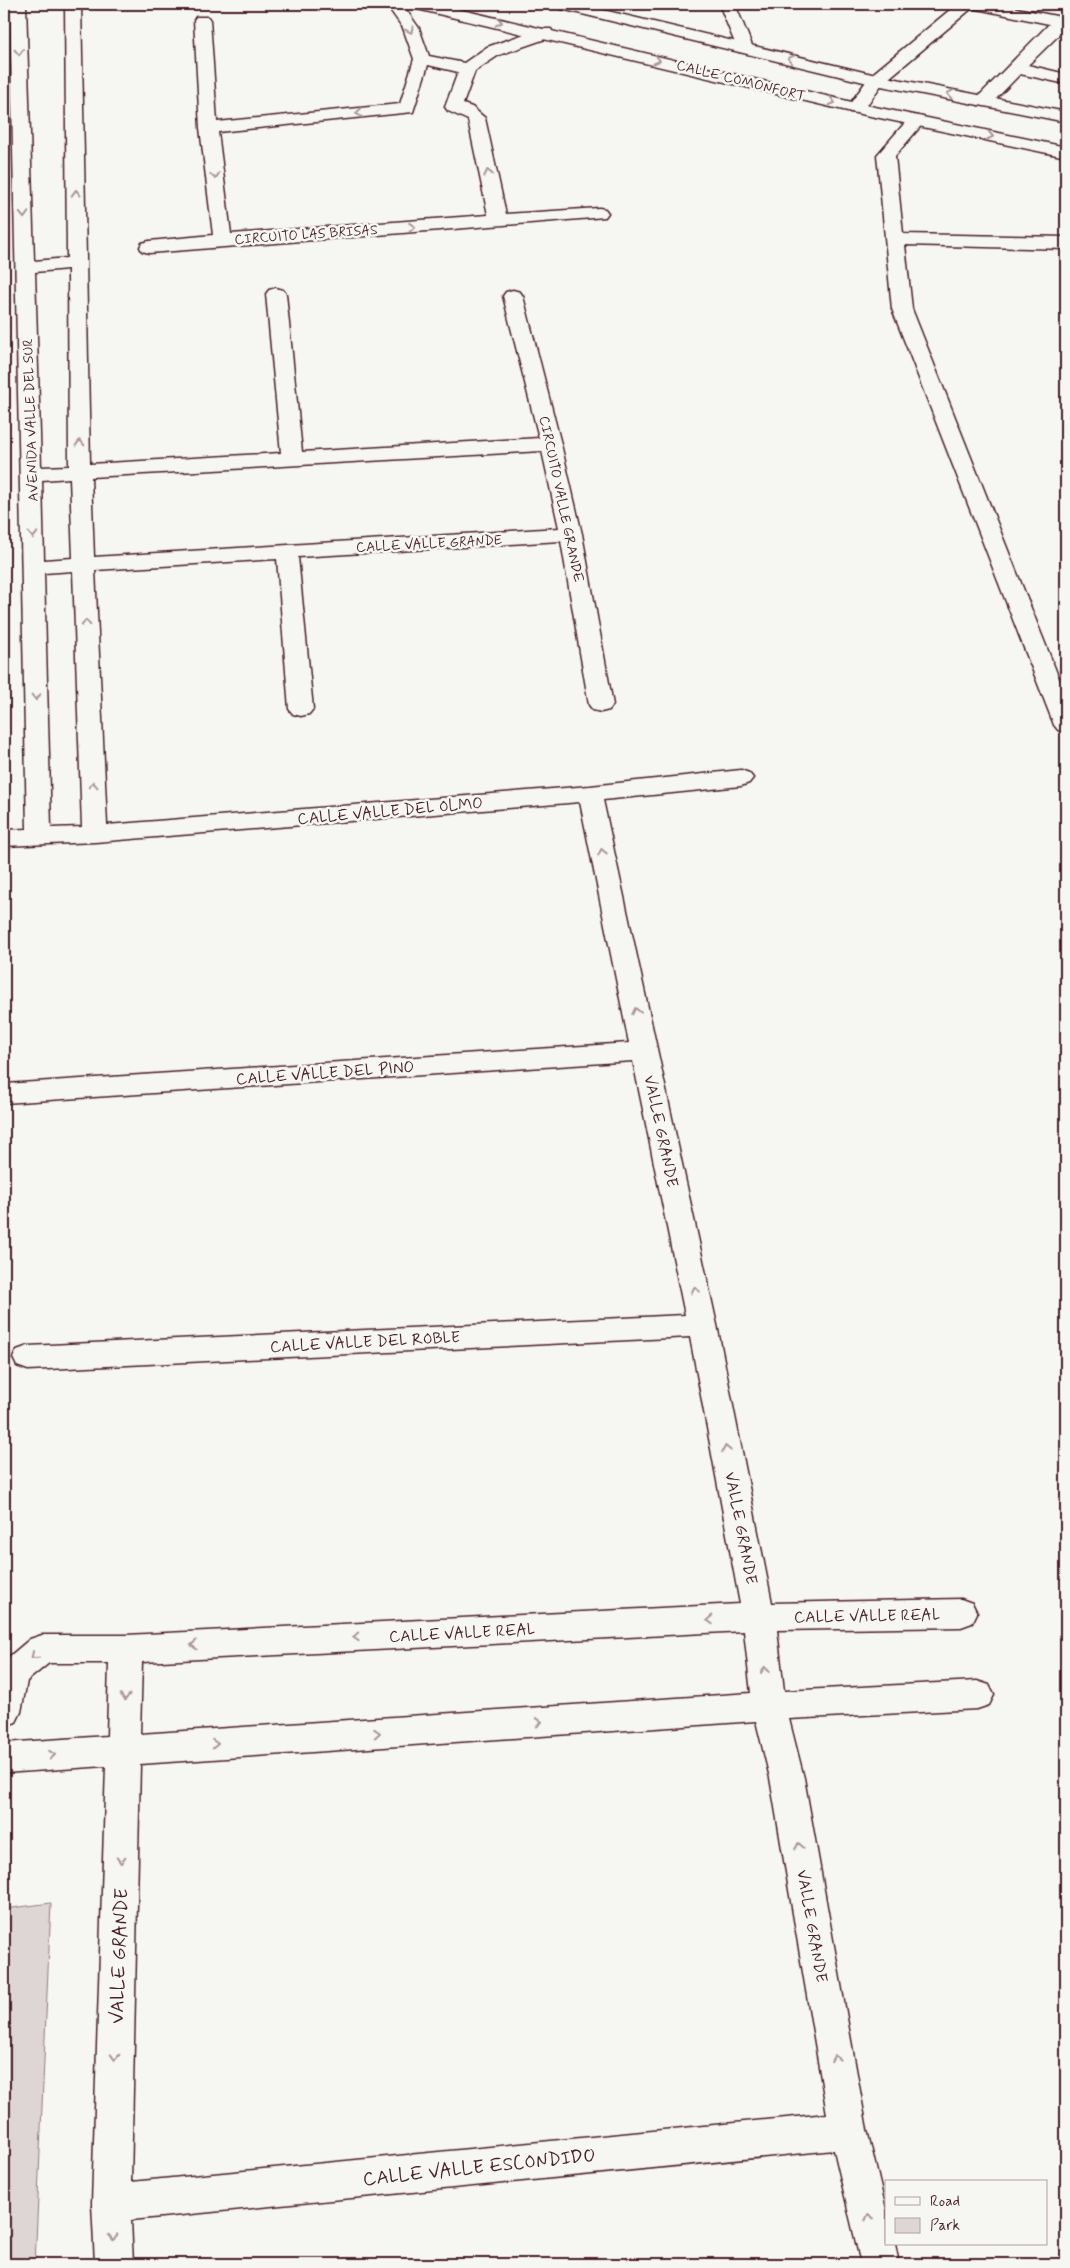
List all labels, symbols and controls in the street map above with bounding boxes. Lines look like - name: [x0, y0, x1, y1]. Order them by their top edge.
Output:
- one-way arrow: [494, 16, 503, 27]
- one-way arrow: [404, 25, 415, 34]
- one-way arrow: [14, 49, 24, 57]
- one-way arrow: [652, 54, 661, 65]
- one-way arrow: [787, 54, 795, 65]
- street label: CALLE COMONFORT: [674, 56, 807, 106]
- one-way arrow: [945, 89, 954, 100]
- one-way arrow: [827, 96, 836, 107]
- one-way arrow: [355, 107, 363, 118]
- one-way arrow: [986, 131, 995, 141]
- one-way arrow: [483, 169, 494, 178]
- one-way arrow: [209, 172, 220, 180]
- one-way arrow: [71, 189, 81, 196]
- one-way arrow: [19, 212, 29, 219]
- street label: CIRCUITO LAS BRISAS: [234, 221, 379, 249]
- one-way arrow: [408, 221, 416, 232]
- street label: AVENIDA VALLE DEL SUR: [19, 338, 43, 502]
- street label: CIRCUITO VALLE GRANDE: [535, 414, 587, 584]
- one-way arrow: [74, 439, 85, 447]
- one-way arrow: [27, 531, 38, 539]
- street label: CALLE VALLE GRANDE: [356, 531, 503, 557]
- one-way arrow: [81, 618, 92, 626]
- one-way arrow: [31, 694, 41, 702]
- one-way arrow: [88, 781, 98, 788]
- street label: CALLE VALLE DEL OLMO: [297, 793, 484, 830]
- one-way arrow: [598, 847, 608, 856]
- one-way arrow: [632, 1006, 642, 1015]
- street label: CALLE VALLE DEL PINO: [235, 1057, 415, 1090]
- street label: VALLE GRANDE: [638, 1073, 683, 1189]
- one-way arrow: [690, 1285, 701, 1294]
- street label: CALLE VALLE DEL ROBLE: [269, 1327, 461, 1358]
- one-way arrow: [722, 1445, 732, 1453]
- street label: VALLE GRANDE: [719, 1470, 762, 1586]
- street label: CALLE VALLE REAL: [794, 1605, 940, 1628]
- one-way arrow: [706, 1614, 714, 1625]
- street label: CALLE VALLE REAL: [388, 1619, 536, 1648]
- one-way arrow: [352, 1632, 360, 1643]
- one-way arrow: [189, 1640, 197, 1651]
- one-way arrow: [30, 1650, 39, 1659]
- one-way arrow: [760, 1665, 771, 1673]
- one-way arrow: [120, 1694, 130, 1702]
- one-way arrow: [535, 1716, 543, 1727]
- one-way arrow: [373, 1727, 381, 1738]
- one-way arrow: [211, 1739, 219, 1750]
- one-way arrow: [49, 1749, 57, 1760]
- one-way arrow: [794, 1842, 805, 1850]
- one-way arrow: [116, 1856, 126, 1864]
- street label: VALLE GRANDE: [791, 1868, 832, 1984]
- street label: VALLE GRANDE: [105, 1888, 134, 2024]
- one-way arrow: [110, 2054, 121, 2062]
- one-way arrow: [831, 2054, 841, 2062]
- street label: CALLE VALLE ESCONDIDO: [362, 2143, 597, 2192]
- legend: [885, 2180, 1048, 2246]
- text: Road: [930, 2192, 960, 2212]
- one-way arrow: [864, 2213, 874, 2221]
- text: Park: [930, 2216, 960, 2236]
- one-way arrow: [107, 2233, 118, 2241]

